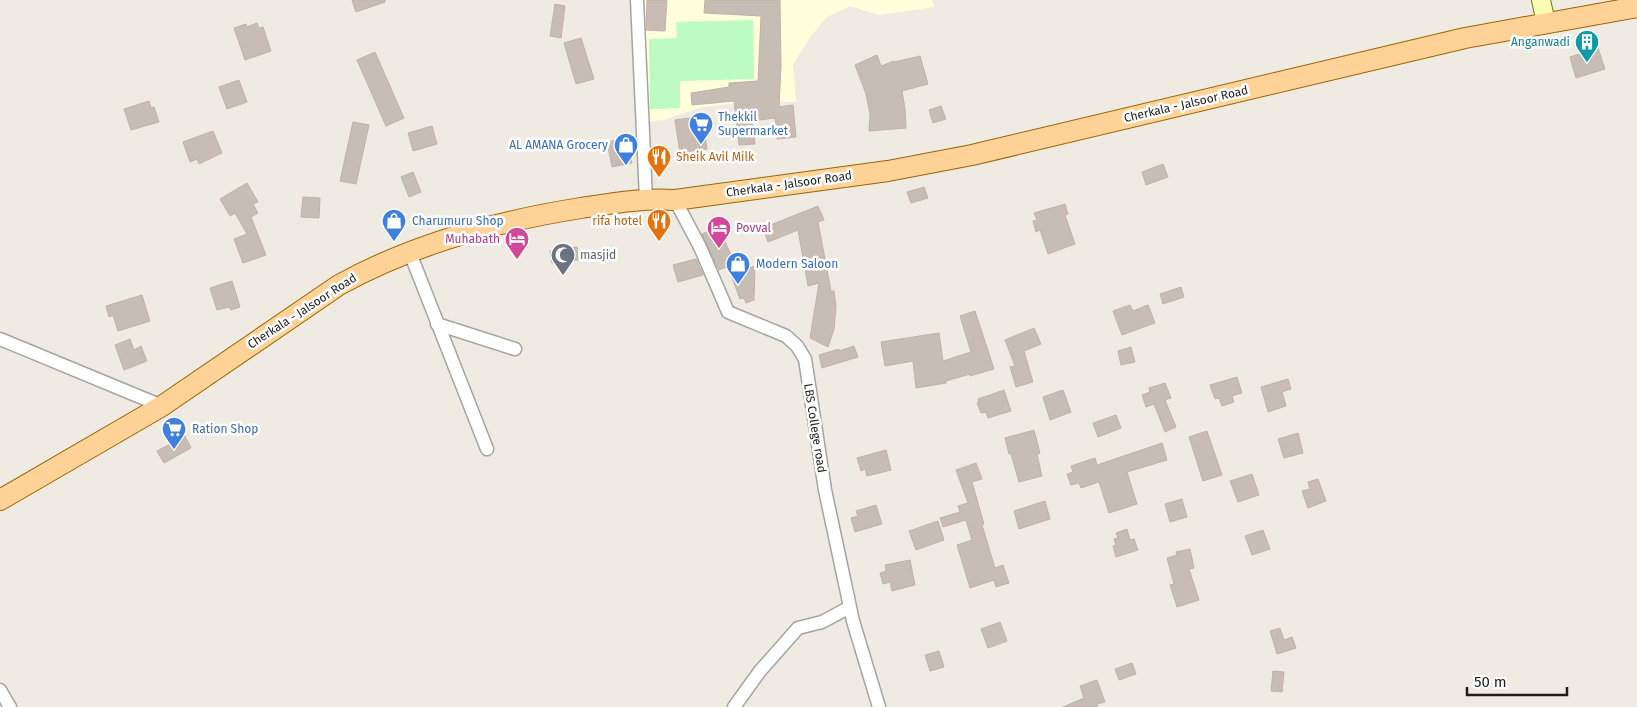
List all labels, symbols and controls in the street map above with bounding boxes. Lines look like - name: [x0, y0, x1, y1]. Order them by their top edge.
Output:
- building icon: Anganwadi: [1574, 29, 1600, 63]
- place label: Anganwadi: [1511, 35, 1570, 49]
- street label: Cherkala - Jalsoor Road: [1123, 83, 1249, 125]
- place label: Thekkil Supermarket: [718, 110, 789, 138]
- supermarket icon: Thekkil Supermarket: [688, 111, 714, 145]
- shop icon: AL AMANA Grocery: [613, 132, 639, 166]
- place label: AL AMANA Grocery: [509, 138, 608, 152]
- restaurant icon: Sheik Avil Milk: [646, 144, 672, 178]
- place label: Sheik Avil Milk: [676, 150, 755, 164]
- street label: Cherkala - Jalsoor Road: [725, 168, 853, 200]
- shop icon: Charumuru Shop: [381, 208, 407, 242]
- restaurant icon: rifa hotel: [646, 208, 672, 242]
- place label: Charumuru Shop: [412, 214, 504, 228]
- place label: rifa hotel: [592, 214, 642, 228]
- hotel icon: Povval: [706, 215, 732, 249]
- place label: Povval: [736, 221, 772, 235]
- hotel icon: Muhabath: [504, 226, 530, 260]
- place label: Muhabath: [445, 232, 500, 246]
- mosque icon: masjid: [550, 242, 576, 276]
- place label: masjid: [580, 248, 616, 262]
- shop icon: Modern Saloon: [725, 251, 751, 285]
- place label: Modern Saloon: [756, 257, 838, 271]
- street label: Cherkala - Jalsoor Road: [245, 271, 359, 351]
- street label: LBS College road: [801, 382, 829, 474]
- supermarket icon: Ration Shop: [161, 416, 187, 450]
- place label: Ration Shop: [192, 422, 258, 436]
- scale bar: [1467, 664, 1567, 696]
- text: 50 m: [1474, 673, 1507, 691]

